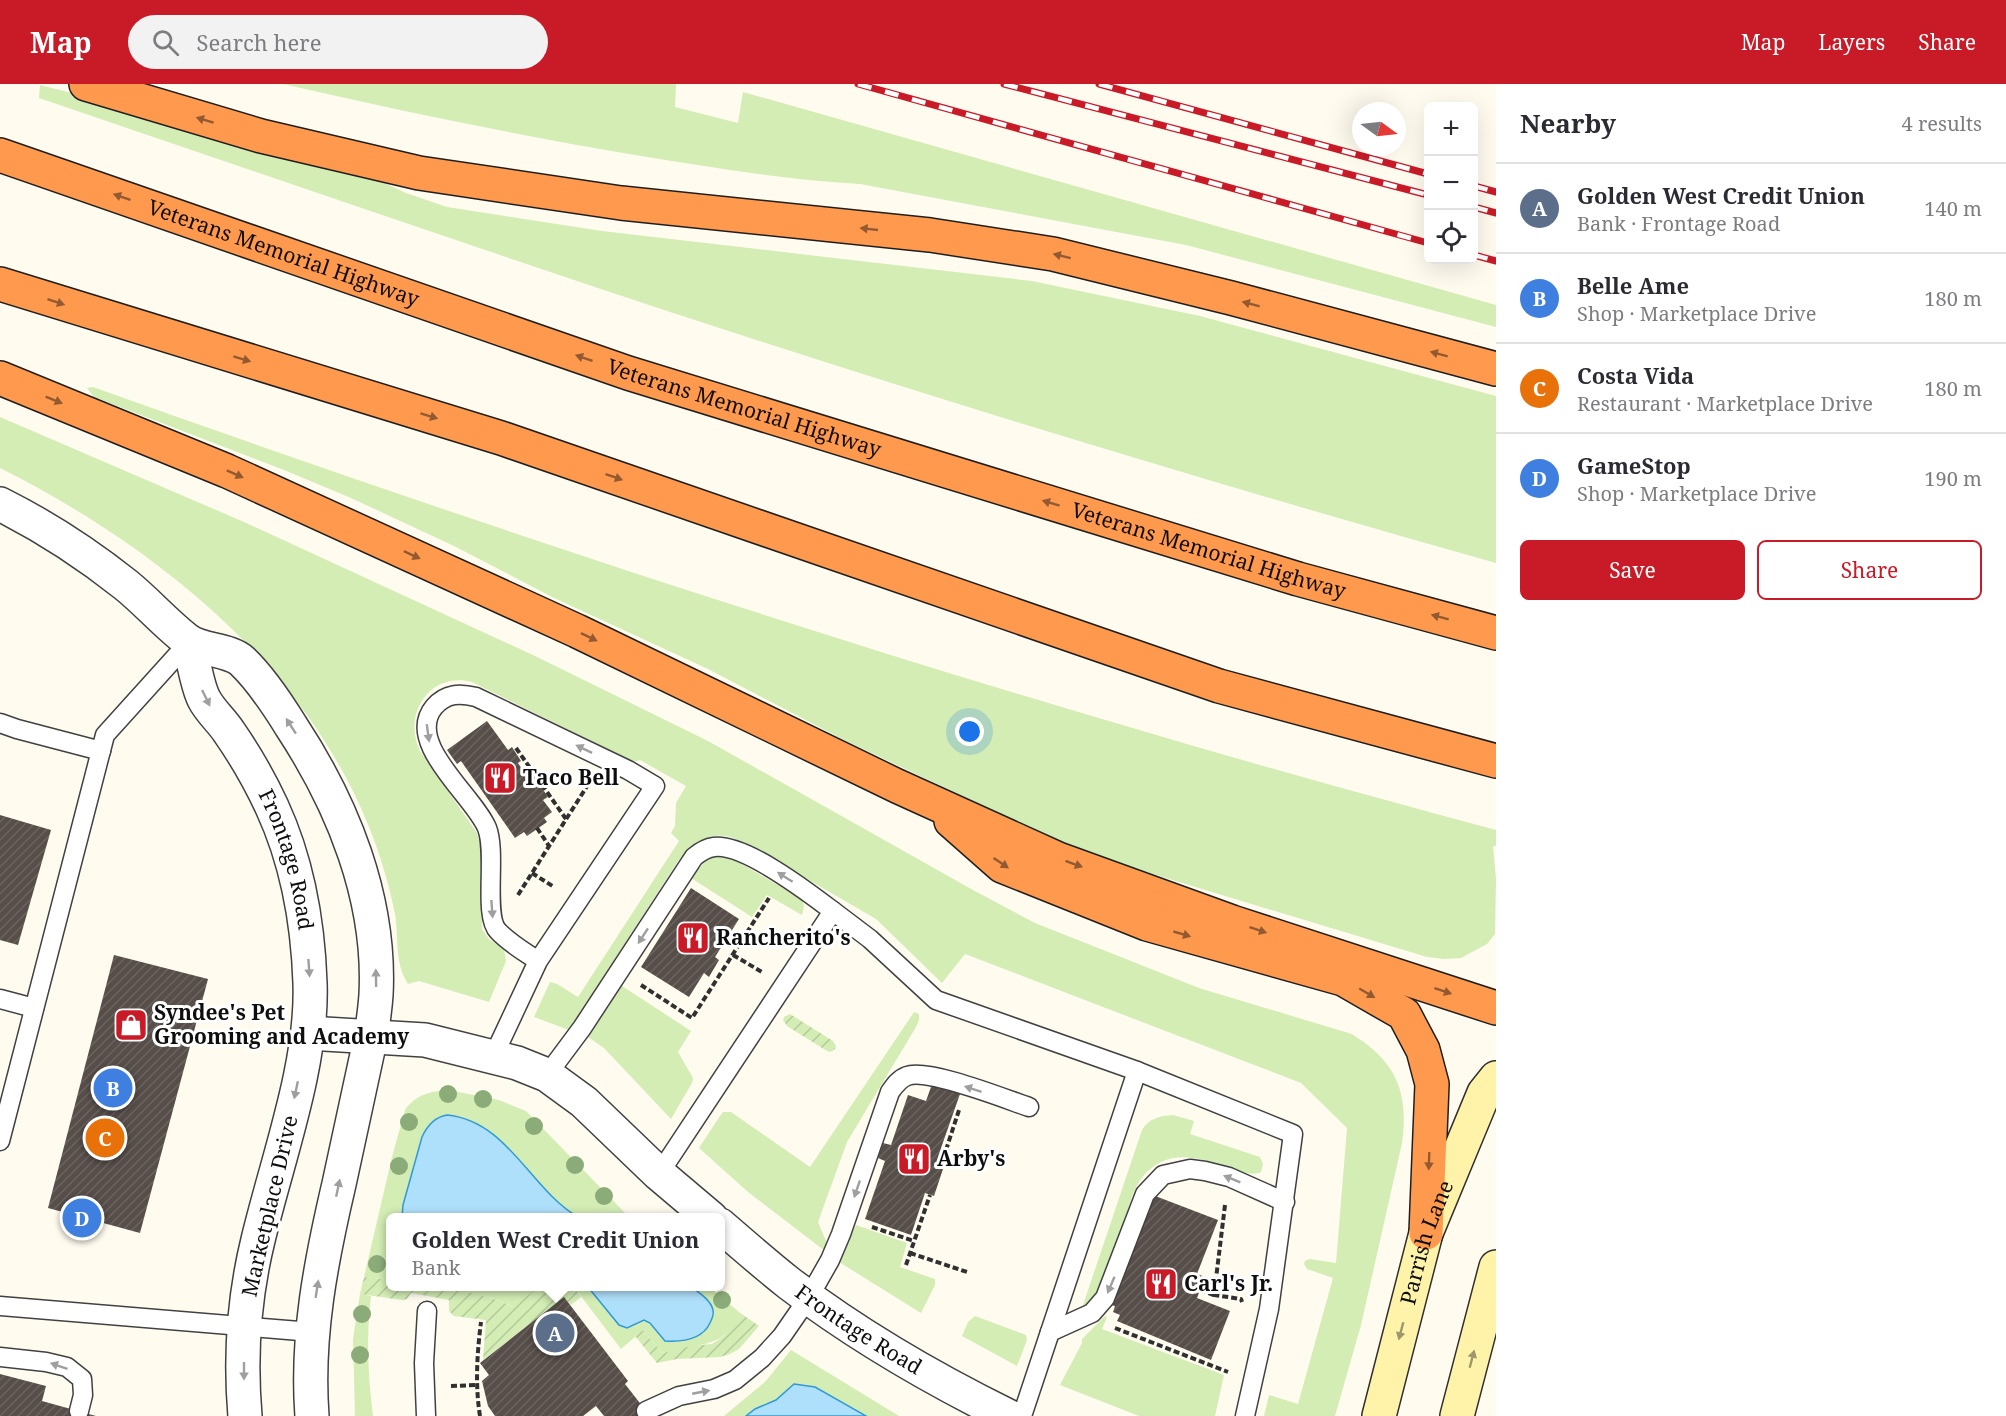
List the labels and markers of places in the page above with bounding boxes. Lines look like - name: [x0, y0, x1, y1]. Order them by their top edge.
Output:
- restaurant icon: Taco Bell: [482, 760, 518, 796]
- place label: Taco Bell: [523, 763, 620, 791]
- restaurant icon: Rancherito's: [675, 920, 711, 956]
- place label: Rancherito's: [716, 923, 851, 951]
- place label: Syndee's Pet Grooming and Academy: [154, 998, 410, 1050]
- shop icon: Syndee's Pet Grooming and Academy: [113, 1007, 149, 1043]
- pin: B: [94, 1066, 132, 1110]
- pin: C: [86, 1116, 124, 1160]
- restaurant icon: Arby's: [896, 1141, 932, 1177]
- place label: Arby's: [937, 1144, 1005, 1172]
- pin: D: [62, 1196, 101, 1240]
- restaurant icon: Carl's Jr.: [1143, 1266, 1179, 1302]
- place label: Carl's Jr.: [1184, 1269, 1273, 1297]
- pin: A: [536, 1310, 574, 1356]

